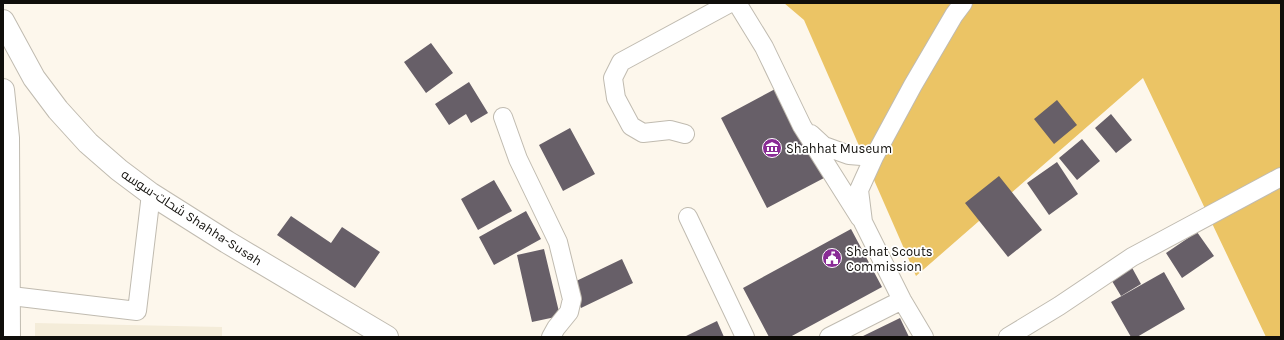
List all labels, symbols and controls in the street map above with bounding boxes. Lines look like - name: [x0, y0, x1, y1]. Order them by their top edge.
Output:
- museum icon: Shahhat Museum: [761, 137, 783, 159]
- place label: Shahhat Museum: [786, 141, 892, 156]
- street label: شحات-سوسه Shahha-Susah: [119, 166, 265, 269]
- place label: Shehat Scouts Commission: [846, 244, 933, 274]
- public building icon: Shehat Scouts Commission: [821, 247, 843, 269]

